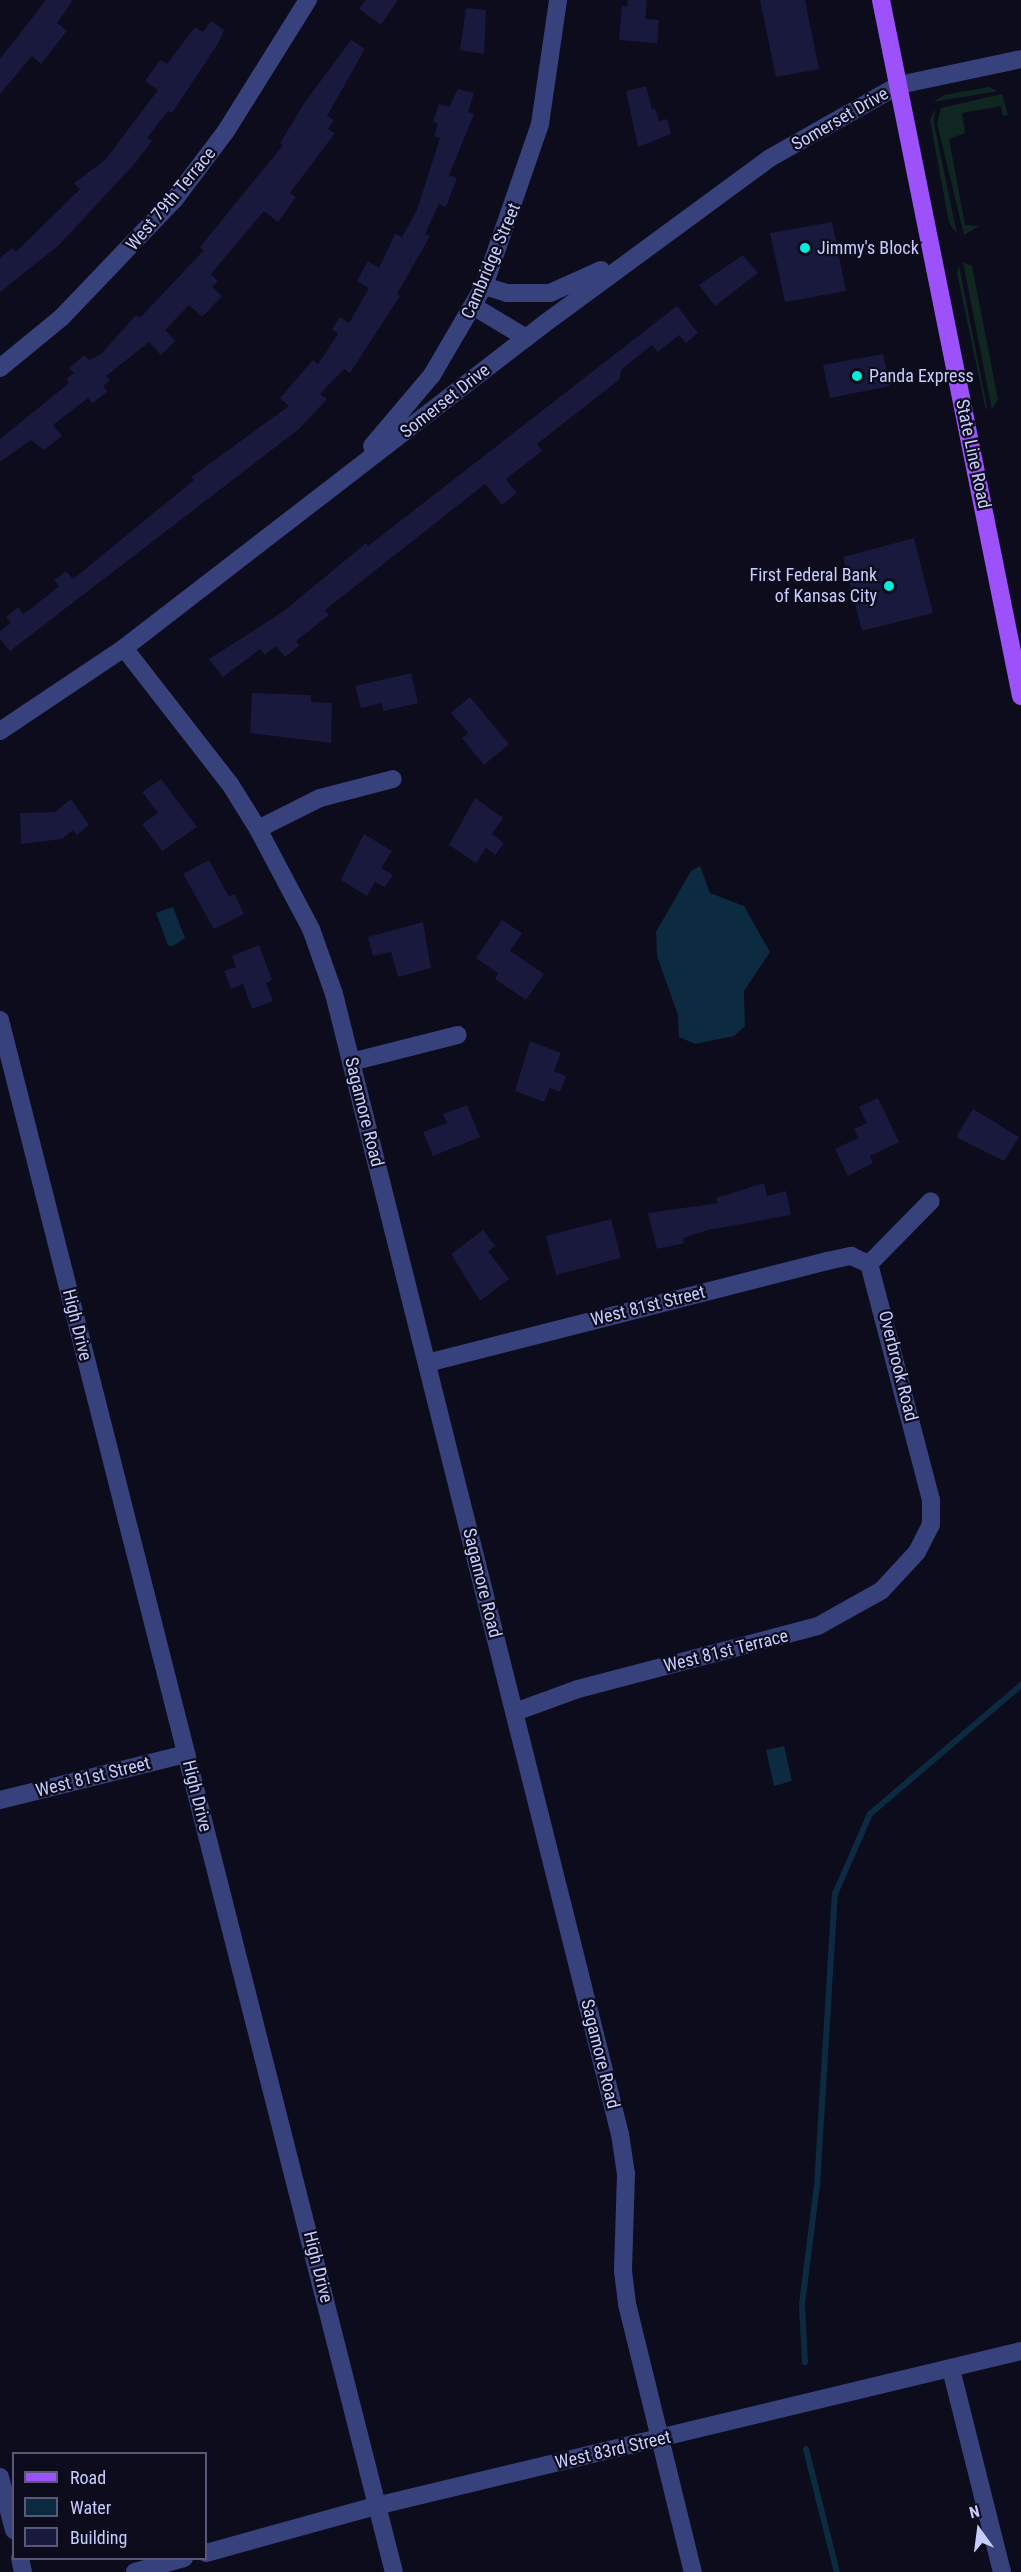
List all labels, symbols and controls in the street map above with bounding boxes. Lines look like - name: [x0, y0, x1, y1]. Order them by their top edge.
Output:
- street label: Somerset Drive: [788, 83, 892, 155]
- street label: West 79th Terrace: [121, 143, 221, 255]
- street label: Cambridge Street: [457, 200, 525, 322]
- place label: Jimmy's Block: [817, 237, 919, 259]
- marker: Jimmy's Block: [798, 241, 812, 255]
- street label: Somerset Drive: [396, 359, 494, 443]
- place label: Panda Express: [869, 365, 974, 387]
- marker: Panda Express: [850, 369, 864, 383]
- street label: State Line Road: [951, 397, 995, 511]
- place label: First Federal Bank of Kansas City: [749, 565, 877, 608]
- marker: First Federal Bank of Kansas City: [882, 579, 896, 593]
- street label: Sagamore Road: [340, 1055, 388, 1169]
- street label: West 81st Street: [589, 1281, 707, 1331]
- street label: High Drive: [58, 1287, 96, 1363]
- street label: Overbrook Road: [874, 1309, 922, 1423]
- street label: Sagamore Road: [458, 1526, 506, 1640]
- street label: West 81st Terrace: [661, 1625, 791, 1677]
- street label: West 81st Street: [34, 1752, 152, 1802]
- street label: High Drive: [178, 1758, 216, 1834]
- street label: Sagamore Road: [576, 1997, 624, 2111]
- street label: High Drive: [299, 2229, 337, 2305]
- street label: West 83rd Street: [553, 2426, 673, 2474]
- legend: [12, 2452, 207, 2560]
- text: Road: [70, 2467, 106, 2488]
- text: Water: [70, 2497, 111, 2518]
- north arrow: [949, 2500, 1009, 2560]
- text: N: [967, 2502, 982, 2522]
- text: Building: [70, 2527, 127, 2548]

